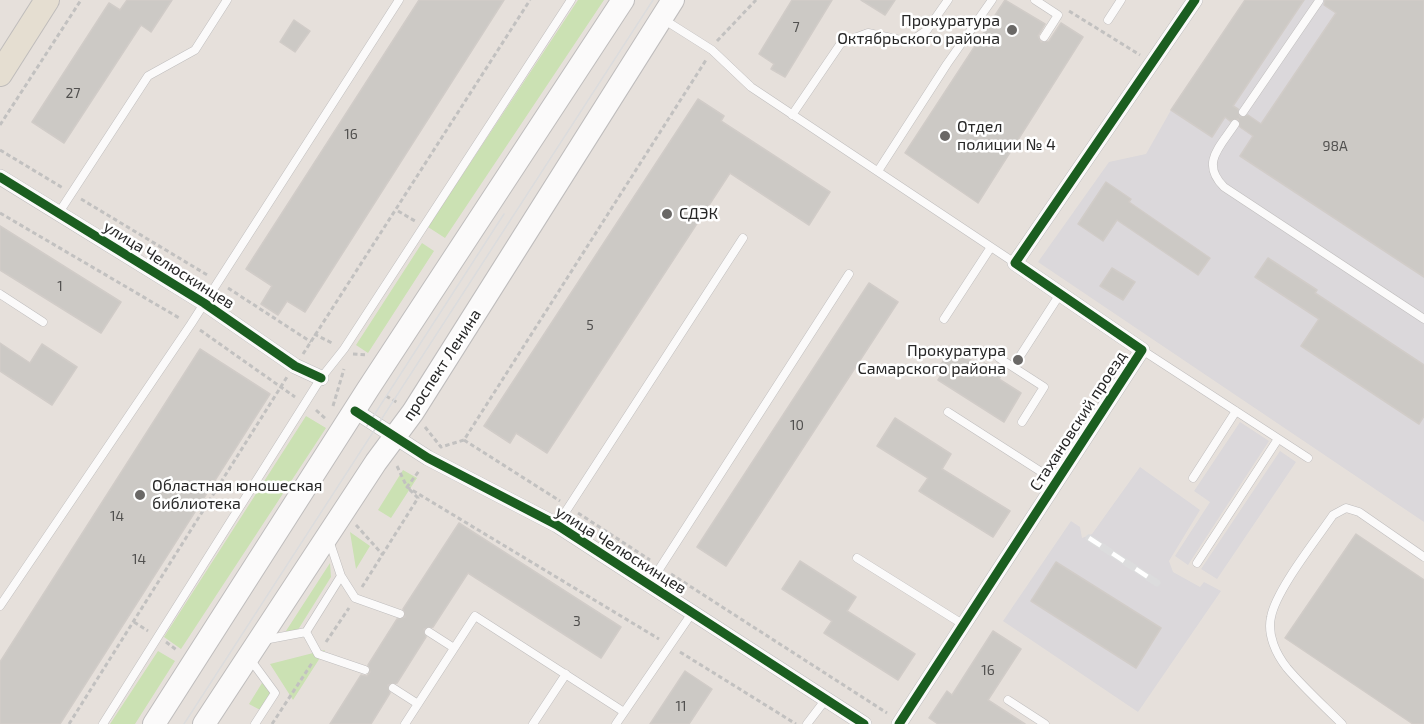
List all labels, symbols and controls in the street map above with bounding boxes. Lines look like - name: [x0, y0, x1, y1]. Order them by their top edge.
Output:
- place label: Прокуратура Октябрьского района: [837, 11, 1000, 49]
- house number: 7: [792, 19, 800, 35]
- marker: Прокуратура Октябрьского района: [1005, 23, 1019, 37]
- house number: 27: [65, 85, 81, 101]
- place label: Отдел полиции № 4: [957, 117, 1056, 155]
- house number: 16: [344, 126, 358, 142]
- marker: Отдел полиции № 4: [938, 129, 952, 143]
- house number: 98А: [1322, 138, 1348, 154]
- place label: СДЭК: [679, 204, 718, 224]
- marker: СДЭК: [660, 207, 674, 221]
- street label: улица Челюскинцев: [100, 217, 238, 313]
- house number: 1: [57, 278, 63, 294]
- street label: проспект Ленина: [399, 306, 485, 424]
- house number: 5: [586, 317, 594, 333]
- place label: Прокуратура Самарского района: [858, 341, 1006, 379]
- street label: Стахановский проезд: [1026, 348, 1130, 494]
- marker: Прокуратура Самарского района: [1011, 353, 1025, 367]
- house number: 10: [790, 417, 804, 433]
- place label: Областная юношеская библиотека: [152, 476, 322, 514]
- marker: Областная юношеская библиотека: [133, 488, 147, 502]
- street label: улица Челюскинцев: [552, 502, 690, 598]
- house number: 14: [110, 508, 124, 524]
- house number: 14: [132, 551, 146, 567]
- house number: 3: [573, 613, 581, 629]
- house number: 16: [981, 662, 995, 678]
- house number: 11: [675, 698, 687, 714]

